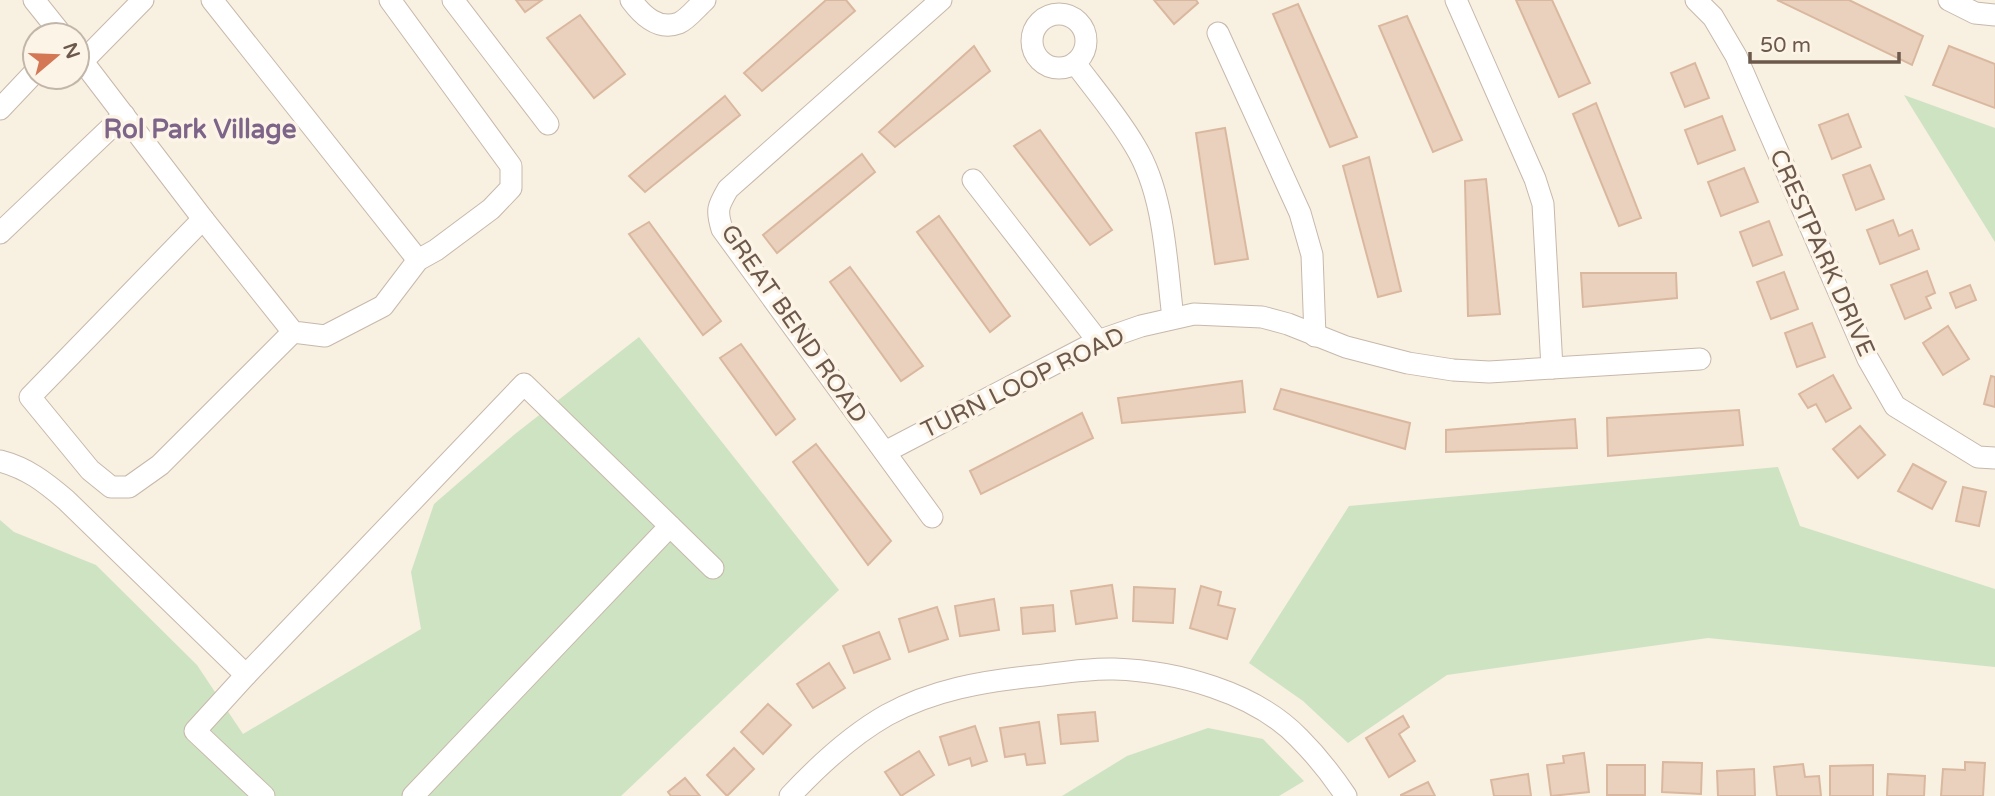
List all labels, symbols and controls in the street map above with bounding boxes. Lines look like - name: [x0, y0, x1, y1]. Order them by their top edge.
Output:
- north arrow: [21, 21, 91, 91]
- scale bar: [1750, 21, 1899, 65]
- text: 50 m: [1760, 33, 1811, 58]
- text: N: [58, 40, 84, 62]
- district label: Rol Park Village: [104, 114, 297, 145]
- street label: CRESTPARK DRIVE: [1763, 145, 1881, 361]
- street label: GREAT BEND ROAD: [715, 219, 873, 429]
- street label: TURN LOOP ROAD: [917, 321, 1129, 445]

